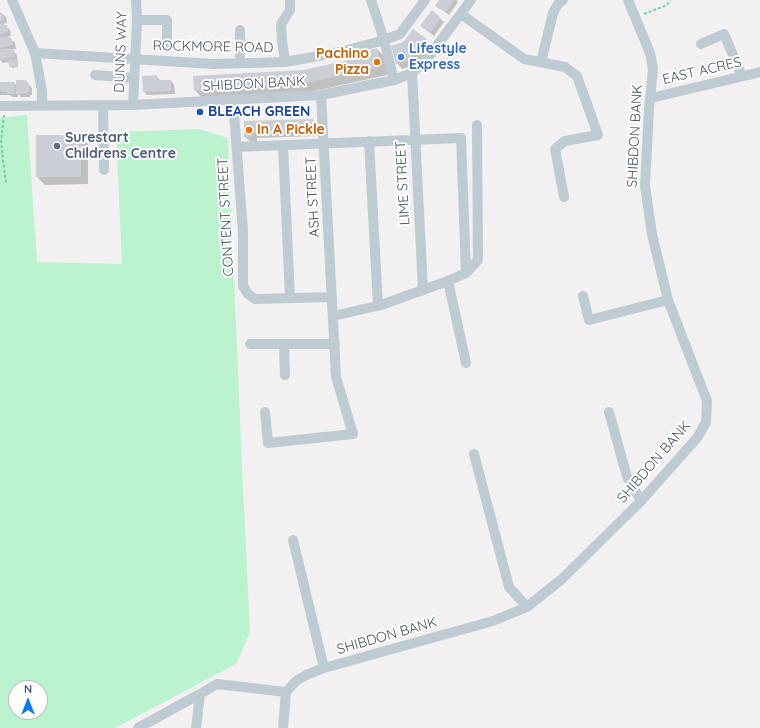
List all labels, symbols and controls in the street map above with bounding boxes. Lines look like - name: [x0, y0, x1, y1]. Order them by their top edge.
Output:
- street label: DUNNS WAY: [111, 11, 131, 93]
- street label: ROCKMORE ROAD: [152, 38, 274, 56]
- place label: Lifestyle Express: [409, 41, 467, 74]
- place label: Pachino Pizza: [316, 46, 369, 78]
- marker: Lifestyle Express: [396, 52, 406, 62]
- street label: EAST ACRES: [661, 54, 743, 88]
- marker: Pachino Pizza: [372, 57, 382, 67]
- street label: SHIBDON BANK: [202, 73, 306, 95]
- street label: SHIBDON BANK: [624, 84, 646, 188]
- place label: BLEACH GREEN: [208, 104, 310, 120]
- marker: BLEACH GREEN: [195, 107, 205, 117]
- place label: In A Pickle: [257, 122, 325, 138]
- marker: In A Pickle: [244, 125, 254, 135]
- place label: Surestart Childrens Centre: [65, 130, 176, 162]
- street label: LIME STREET: [392, 140, 414, 226]
- marker: Surestart Childrens Centre: [52, 141, 62, 151]
- street label: ASH STREET: [302, 156, 324, 238]
- street label: CONTENT STREET: [214, 157, 238, 277]
- street label: SHIBDON BANK: [614, 418, 694, 506]
- street label: SHIBDON BANK: [335, 614, 439, 658]
- north arrow: [8, 680, 48, 720]
- text: N: [24, 682, 32, 696]

